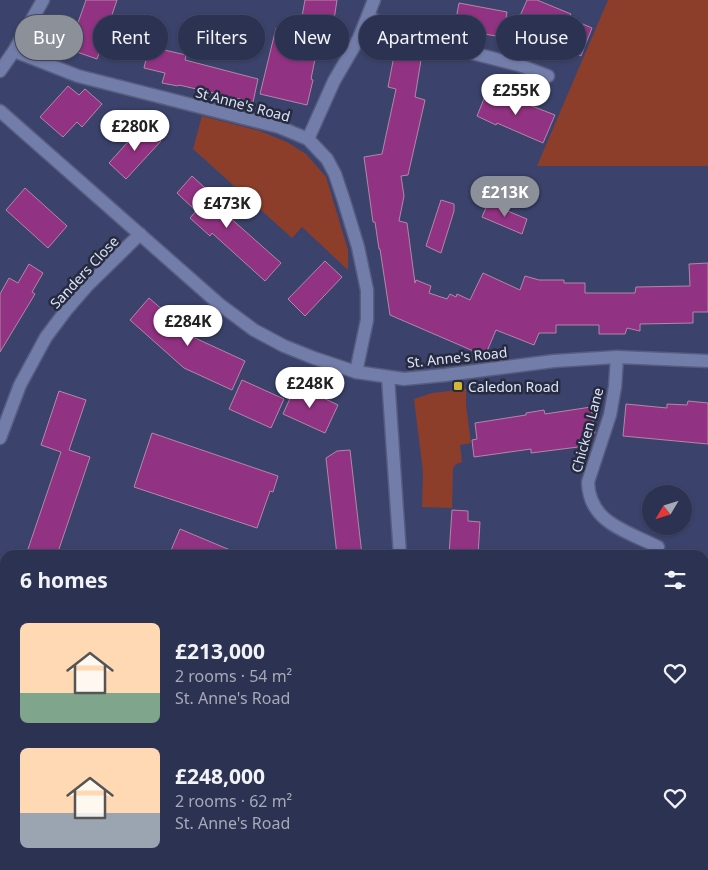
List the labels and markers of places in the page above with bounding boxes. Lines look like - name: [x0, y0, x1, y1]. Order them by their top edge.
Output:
- pin: £255K: [481, 74, 551, 116]
- pin: £280K: [100, 110, 170, 152]
- pin: £213K: [470, 176, 540, 218]
- pin: £473K: [192, 186, 262, 229]
- pin: £284K: [153, 304, 223, 347]
- pin: £248K: [275, 366, 345, 409]
- place label: Caledon Road: [468, 377, 559, 396]
- marker: Caledon Road: [452, 380, 464, 392]

